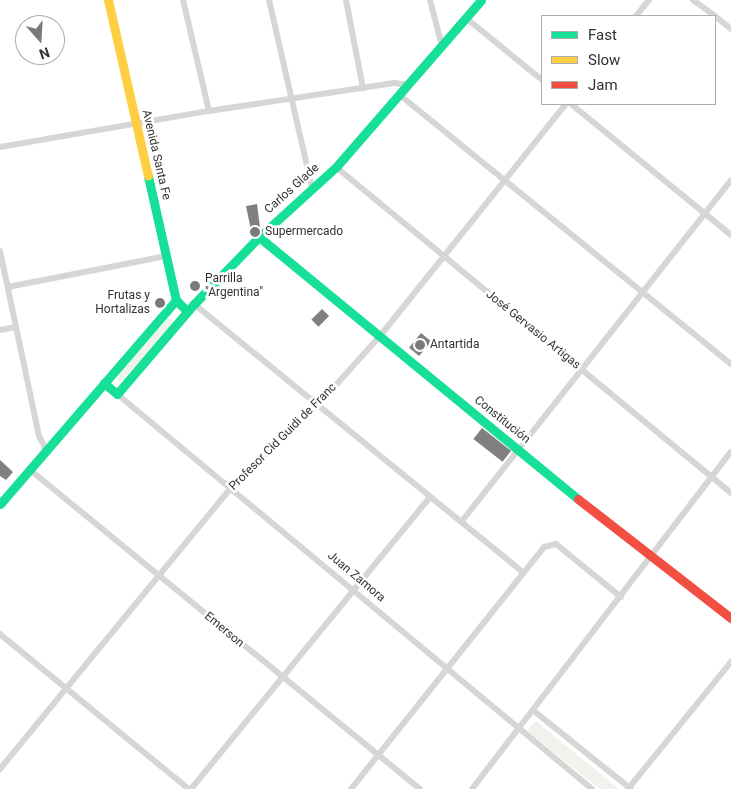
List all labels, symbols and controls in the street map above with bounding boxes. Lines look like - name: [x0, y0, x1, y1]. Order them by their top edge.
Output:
- north arrow: [15, 15, 65, 65]
- legend: [541, 15, 716, 105]
- text: Fast: [588, 26, 617, 44]
- text: N: [37, 44, 52, 62]
- text: Slow: [588, 51, 620, 69]
- text: Jam: [588, 76, 618, 94]
- street label: Avenida Santa Fe: [139, 109, 173, 201]
- street label: Carlos Glade: [262, 161, 322, 217]
- place label: Supermercado: [265, 225, 343, 239]
- marker: Supermercado: [249, 226, 261, 238]
- place label: Parrilla "Argentina": [205, 272, 263, 300]
- marker: Parrilla "Argentina": [189, 280, 201, 292]
- street label: José Gervasio Artigas: [483, 287, 583, 373]
- place label: Frutas y Hortalizas: [95, 289, 150, 317]
- marker: Frutas y Hortalizas: [154, 297, 166, 309]
- place label: Antartida: [430, 338, 479, 352]
- marker: Antartida: [414, 339, 426, 351]
- street label: Profesor Cid Guidi de Franc: [226, 380, 340, 494]
- street label: Constitución: [471, 393, 533, 447]
- street label: Juan Zamora: [324, 549, 388, 605]
- street label: Emerson: [201, 609, 247, 651]

